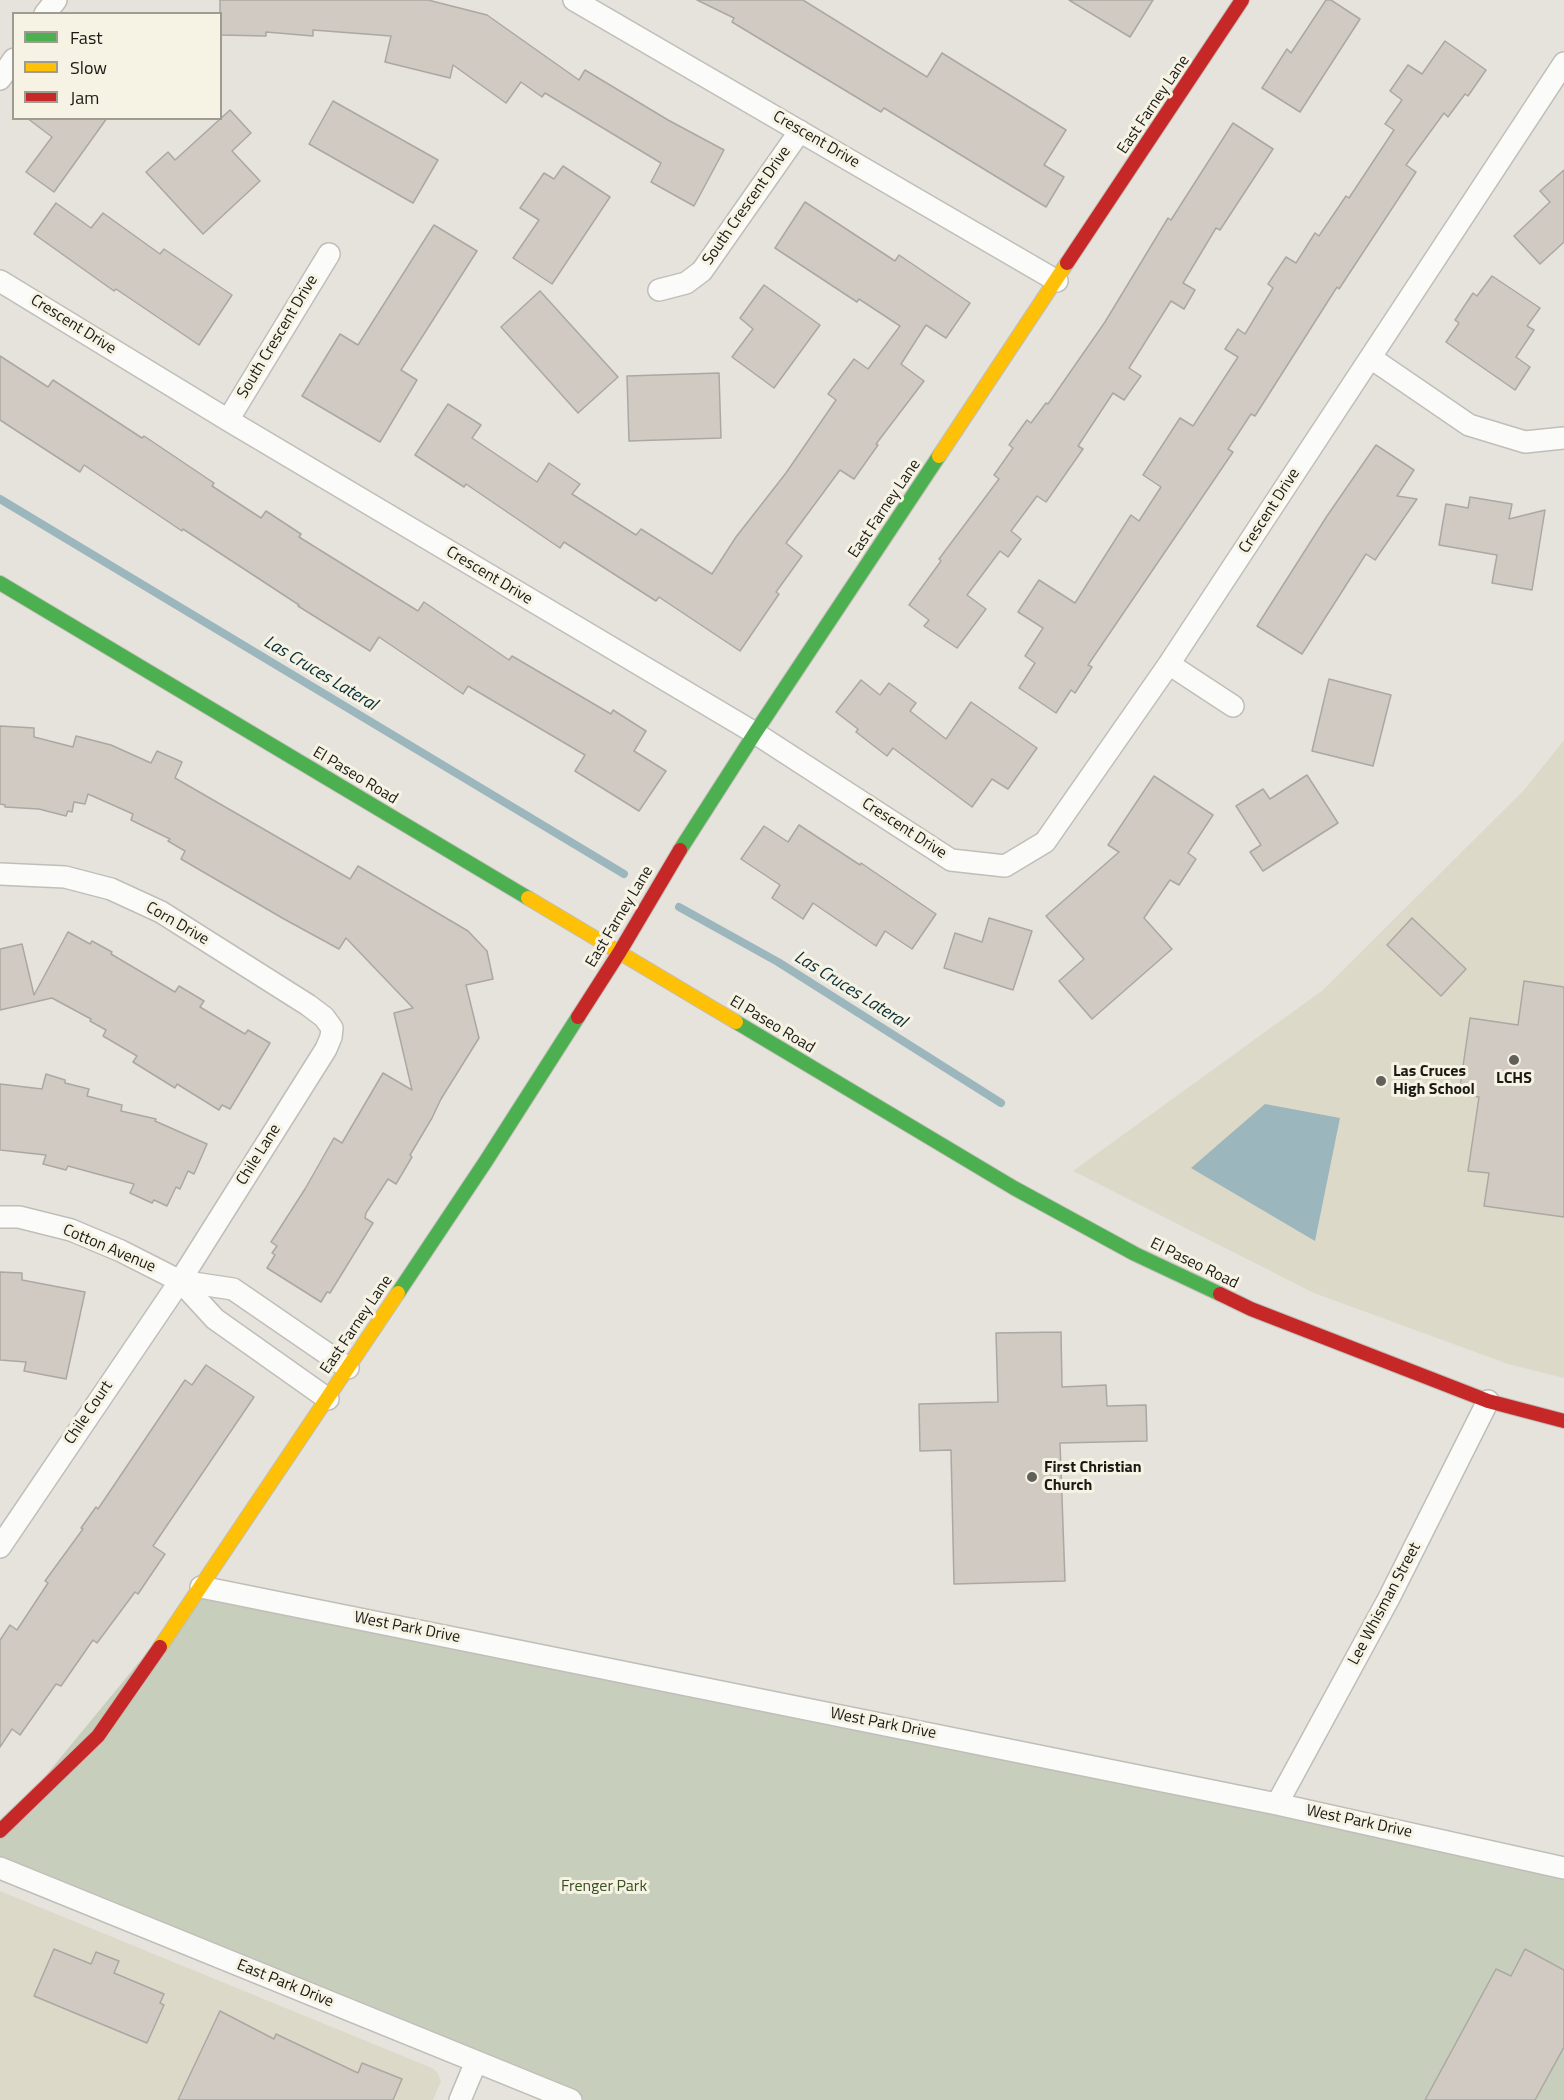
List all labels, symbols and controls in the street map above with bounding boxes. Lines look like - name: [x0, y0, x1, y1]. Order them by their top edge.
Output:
- legend: [12, 12, 222, 120]
- text: Fast: [70, 24, 103, 51]
- street label: East Farney Lane: [1114, 52, 1194, 158]
- text: Slow: [70, 54, 107, 81]
- text: Jam: [70, 84, 99, 111]
- street label: Crescent Drive: [769, 107, 863, 173]
- street label: South Crescent Drive: [699, 143, 795, 269]
- street label: South Crescent Drive: [234, 272, 322, 402]
- street label: Crescent Drive: [27, 291, 119, 359]
- street label: East Farney Lane: [845, 456, 925, 562]
- street label: Crescent Drive: [1235, 465, 1305, 557]
- street label: Crescent Drive: [442, 543, 536, 609]
- water label: Las Cruces Lateral: [260, 632, 380, 716]
- street label: El Paseo Road: [309, 743, 401, 809]
- street label: Crescent Drive: [858, 794, 950, 864]
- street label: East Farney Lane: [582, 863, 658, 971]
- street label: Corn Drive: [142, 898, 212, 950]
- water label: Las Cruces Lateral: [790, 947, 910, 1033]
- street label: El Paseo Road: [726, 992, 818, 1058]
- marker: LCHS: [1507, 1053, 1521, 1067]
- place label: Las Cruces High School: [1393, 1062, 1475, 1100]
- place label: LCHS: [1496, 1069, 1532, 1089]
- marker: Las Cruces High School: [1374, 1074, 1388, 1088]
- street label: Chile Lane: [233, 1121, 285, 1189]
- street label: Cotton Avenue: [60, 1221, 158, 1277]
- street label: El Paseo Road: [1147, 1234, 1241, 1294]
- street label: East Farney Lane: [317, 1272, 397, 1378]
- street label: Chile Court: [61, 1377, 117, 1449]
- place label: First Christian Church: [1044, 1458, 1142, 1496]
- marker: First Christian Church: [1025, 1470, 1039, 1484]
- street label: Lee Whisman Street: [1345, 1540, 1425, 1668]
- street label: West Park Drive: [352, 1608, 462, 1648]
- street label: West Park Drive: [828, 1704, 938, 1744]
- street label: West Park Drive: [1304, 1801, 1414, 1843]
- park label: Frenger Park: [561, 1877, 647, 1897]
- street label: East Park Drive: [234, 1956, 336, 2012]

